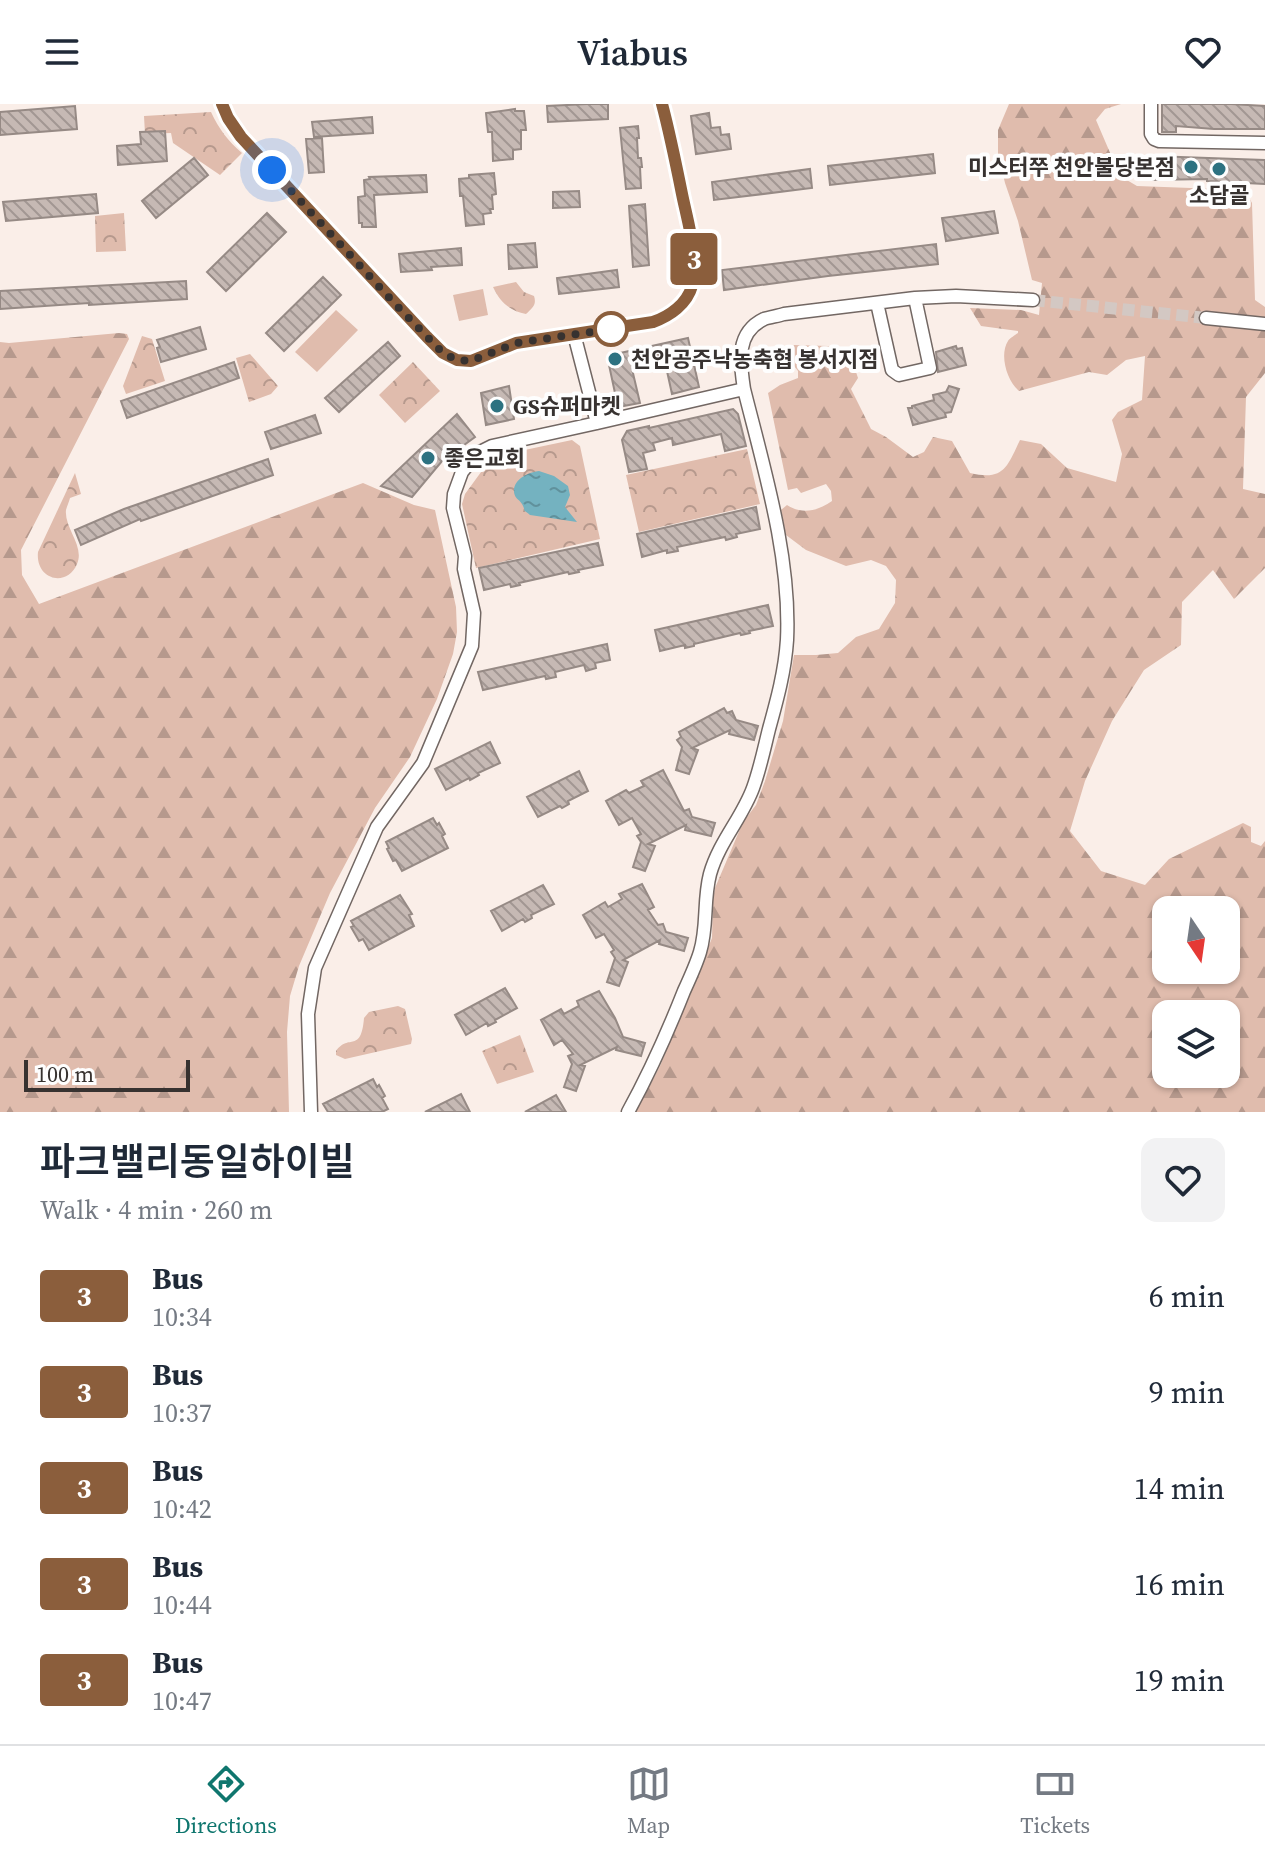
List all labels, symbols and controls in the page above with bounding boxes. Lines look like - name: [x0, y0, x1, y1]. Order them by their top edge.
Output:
- text: Viabus: [577, 28, 688, 77]
- icon: menu: [40, 30, 84, 74]
- icon: heart: [1181, 30, 1225, 74]
- your location: [252, 150, 292, 190]
- place label: 미스터쭈 천안불당본점: [968, 152, 1175, 182]
- marker: 미스터쭈 천안불당본점: [1182, 158, 1200, 176]
- marker: 소담골: [1210, 160, 1228, 178]
- place label: 소담골: [1189, 180, 1249, 210]
- line badge: 3: [668, 233, 720, 285]
- text: 3: [686, 240, 702, 278]
- unlabelled marker: [594, 312, 628, 346]
- place label: 천안공주낙농축협 봉서지점: [631, 344, 879, 374]
- marker: 천안공주낙농축협 봉서지점: [606, 350, 624, 368]
- place label: GS슈퍼마켓: [513, 391, 621, 421]
- marker: GS슈퍼마켓: [488, 397, 506, 415]
- place label: 좋은교회: [444, 443, 525, 473]
- marker: 좋은교회: [419, 449, 437, 467]
- north arrow: [1152, 896, 1240, 984]
- map controls: [1152, 896, 1240, 1088]
- button: layers: [1152, 1000, 1240, 1088]
- scale bar: [24, 1056, 190, 1092]
- text: 100 m: [36, 1059, 94, 1089]
- text: 파크밸리동일하이빌: [40, 1136, 355, 1188]
- button: heart: [1141, 1138, 1225, 1222]
- text: Walk · 4 min · 260 m: [40, 1192, 273, 1228]
- text: Bus: [152, 1258, 203, 1299]
- text: 6 min: [1149, 1276, 1225, 1317]
- text: 3: [76, 1277, 92, 1315]
- text: 10:34: [152, 1299, 212, 1335]
- text: Bus: [152, 1354, 203, 1395]
- text: 9 min: [1149, 1372, 1225, 1413]
- text: 3: [76, 1373, 92, 1411]
- text: 10:37: [152, 1395, 212, 1431]
- text: Bus: [152, 1450, 203, 1491]
- text: 14 min: [1134, 1468, 1225, 1509]
- text: 3: [76, 1469, 92, 1507]
- text: 10:42: [152, 1491, 212, 1527]
- text: Bus: [152, 1546, 203, 1587]
- text: 16 min: [1134, 1564, 1225, 1605]
- text: 3: [76, 1565, 92, 1603]
- text: 10:44: [152, 1587, 212, 1623]
- text: Bus: [152, 1642, 203, 1683]
- text: 19 min: [1134, 1660, 1225, 1701]
- text: 3: [76, 1661, 92, 1699]
- text: 10:47: [152, 1683, 212, 1719]
- tab: Directions: [175, 1762, 277, 1840]
- tab: Map: [627, 1762, 671, 1840]
- tab: Tickets: [1020, 1762, 1090, 1840]

